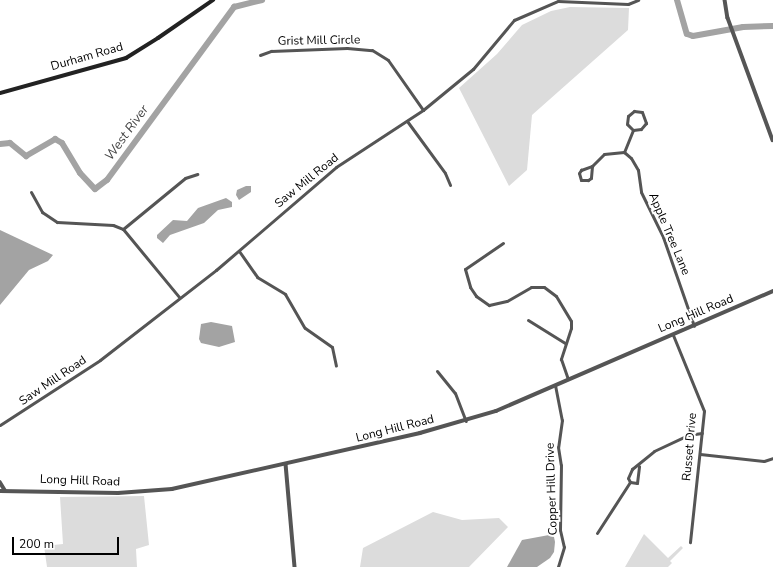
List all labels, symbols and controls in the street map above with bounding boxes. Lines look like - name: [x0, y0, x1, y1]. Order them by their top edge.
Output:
- street label: Grist Mill Circle: [278, 33, 360, 49]
- street label: Durham Road: [49, 40, 125, 74]
- water label: West River: [102, 102, 152, 164]
- street label: Saw Mill Road: [272, 151, 342, 211]
- street label: Apple Tree Lane: [645, 191, 693, 277]
- street label: Long Hill Road: [656, 292, 736, 336]
- street label: Saw Mill Road: [17, 353, 89, 409]
- street label: Long Hill Road: [354, 412, 436, 446]
- street label: Russet Drive: [680, 412, 700, 482]
- street label: Copper Hill Drive: [543, 442, 561, 536]
- street label: Long Hill Road: [40, 472, 120, 490]
- scale bar: [14, 529, 121, 555]
- text: 200 m: [19, 536, 54, 552]

